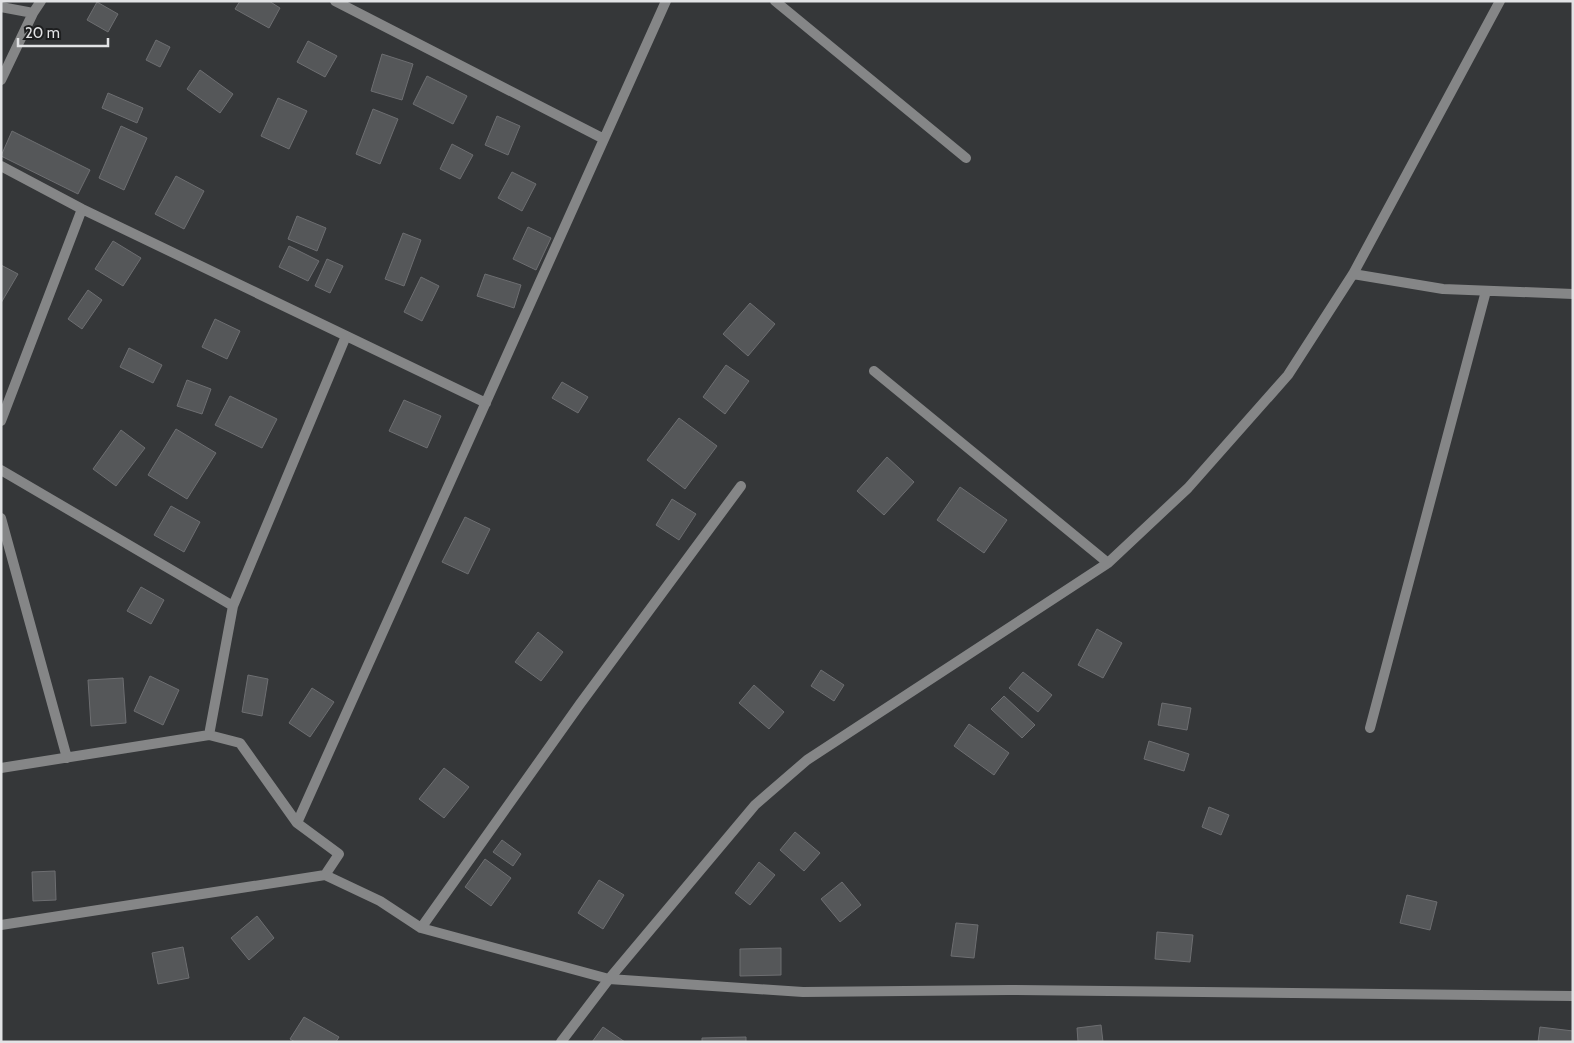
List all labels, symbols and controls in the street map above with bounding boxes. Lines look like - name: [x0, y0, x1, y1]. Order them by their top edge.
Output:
- scale bar: [18, 15, 108, 47]
- text: 20 m: [25, 24, 60, 42]

